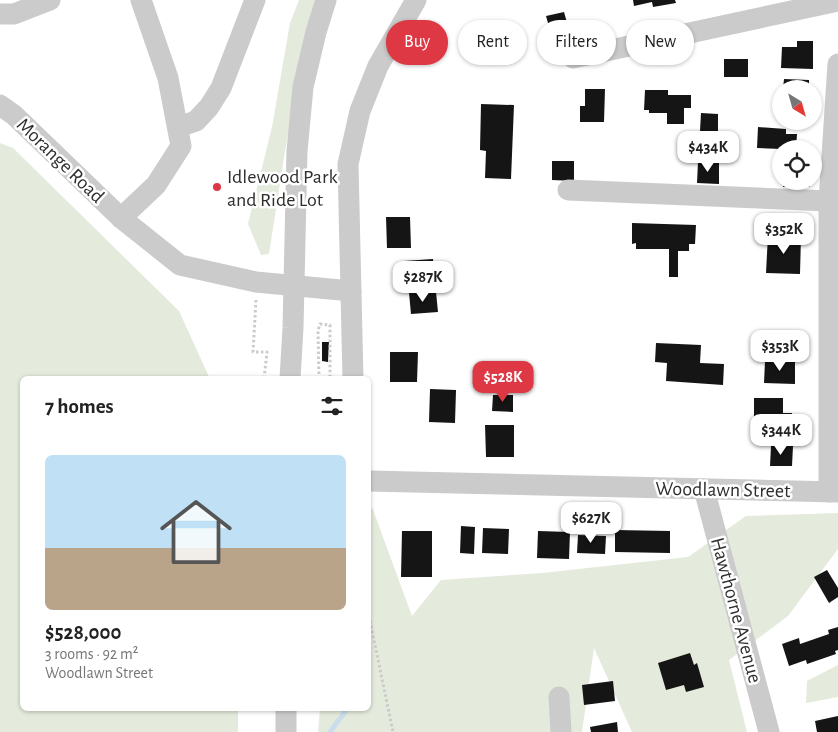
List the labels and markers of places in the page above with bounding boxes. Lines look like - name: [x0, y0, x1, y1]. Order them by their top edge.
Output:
- pin: $434K: [673, 130, 743, 173]
- place label: Idlewood Park and Ride Lot: [227, 167, 338, 210]
- marker: Idlewood Park and Ride Lot: [211, 181, 223, 193]
- pin: $352K: [749, 212, 819, 255]
- pin: $287K: [388, 260, 458, 303]
- pin: $353K: [745, 330, 815, 372]
- pin: $528K: [468, 360, 538, 403]
- pin: $344K: [746, 414, 816, 456]
- pin: $627K: [556, 502, 626, 544]

